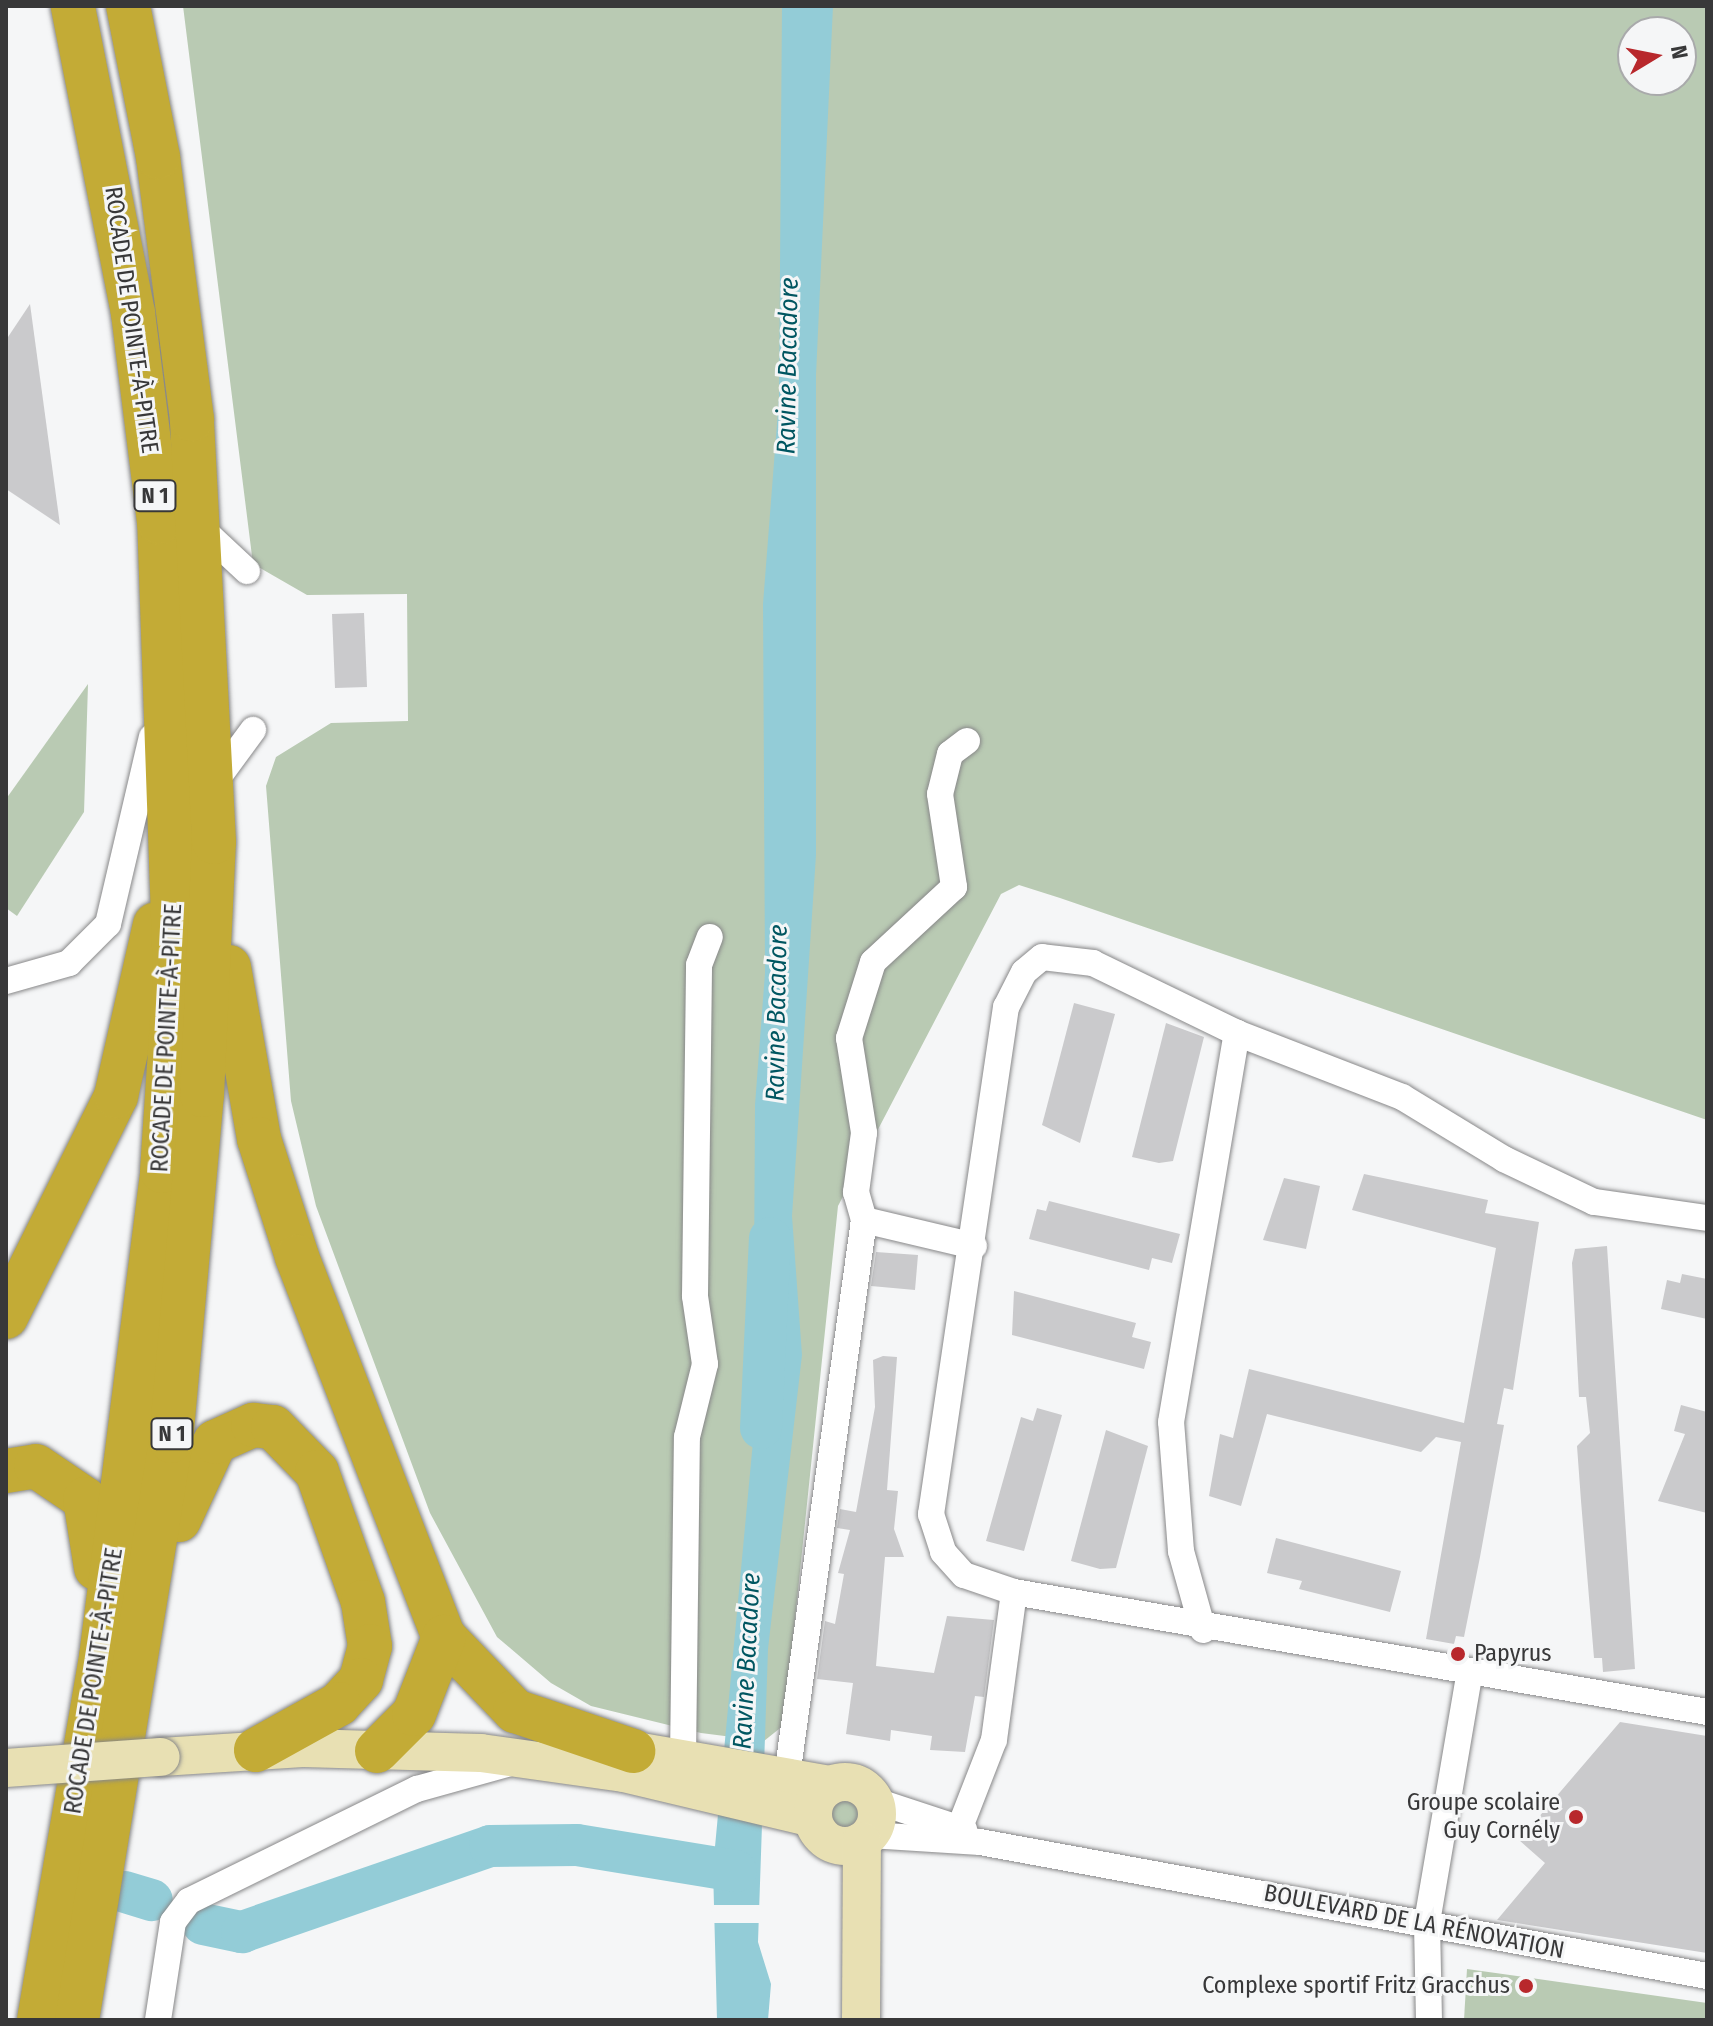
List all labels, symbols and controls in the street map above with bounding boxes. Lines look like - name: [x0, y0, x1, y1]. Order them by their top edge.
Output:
- north arrow: [1617, 16, 1697, 96]
- text: N: [1665, 43, 1694, 61]
- street label: ROCADE DE POINTE-À-PITRE: [98, 185, 164, 455]
- water label: Ravine Bacadore: [771, 277, 805, 455]
- road number: N 1: [133, 478, 177, 514]
- street label: ROCADE DE POINTE-À-PITRE: [146, 903, 188, 1173]
- water label: Ravine Bacadore: [760, 924, 794, 1102]
- road number: N 1: [150, 1416, 194, 1452]
- street label: ROCADE DE POINTE-À-PITRE: [59, 1546, 129, 1816]
- water label: Ravine Bacadore: [727, 1572, 767, 1750]
- place label: Papyrus: [1474, 1640, 1552, 1668]
- marker: Papyrus: [1449, 1645, 1467, 1663]
- place label: Groupe scolaire Guy Cornély: [1407, 1789, 1560, 1845]
- marker: Groupe scolaire Guy Cornély: [1567, 1808, 1585, 1826]
- street label: BOULEVARD DE LA RÉNOVATION: [1261, 1879, 1567, 1965]
- place label: Complexe sportif Fritz Gracchus: [1202, 1972, 1510, 2000]
- marker: Complexe sportif Fritz Gracchus: [1517, 1977, 1535, 1995]

